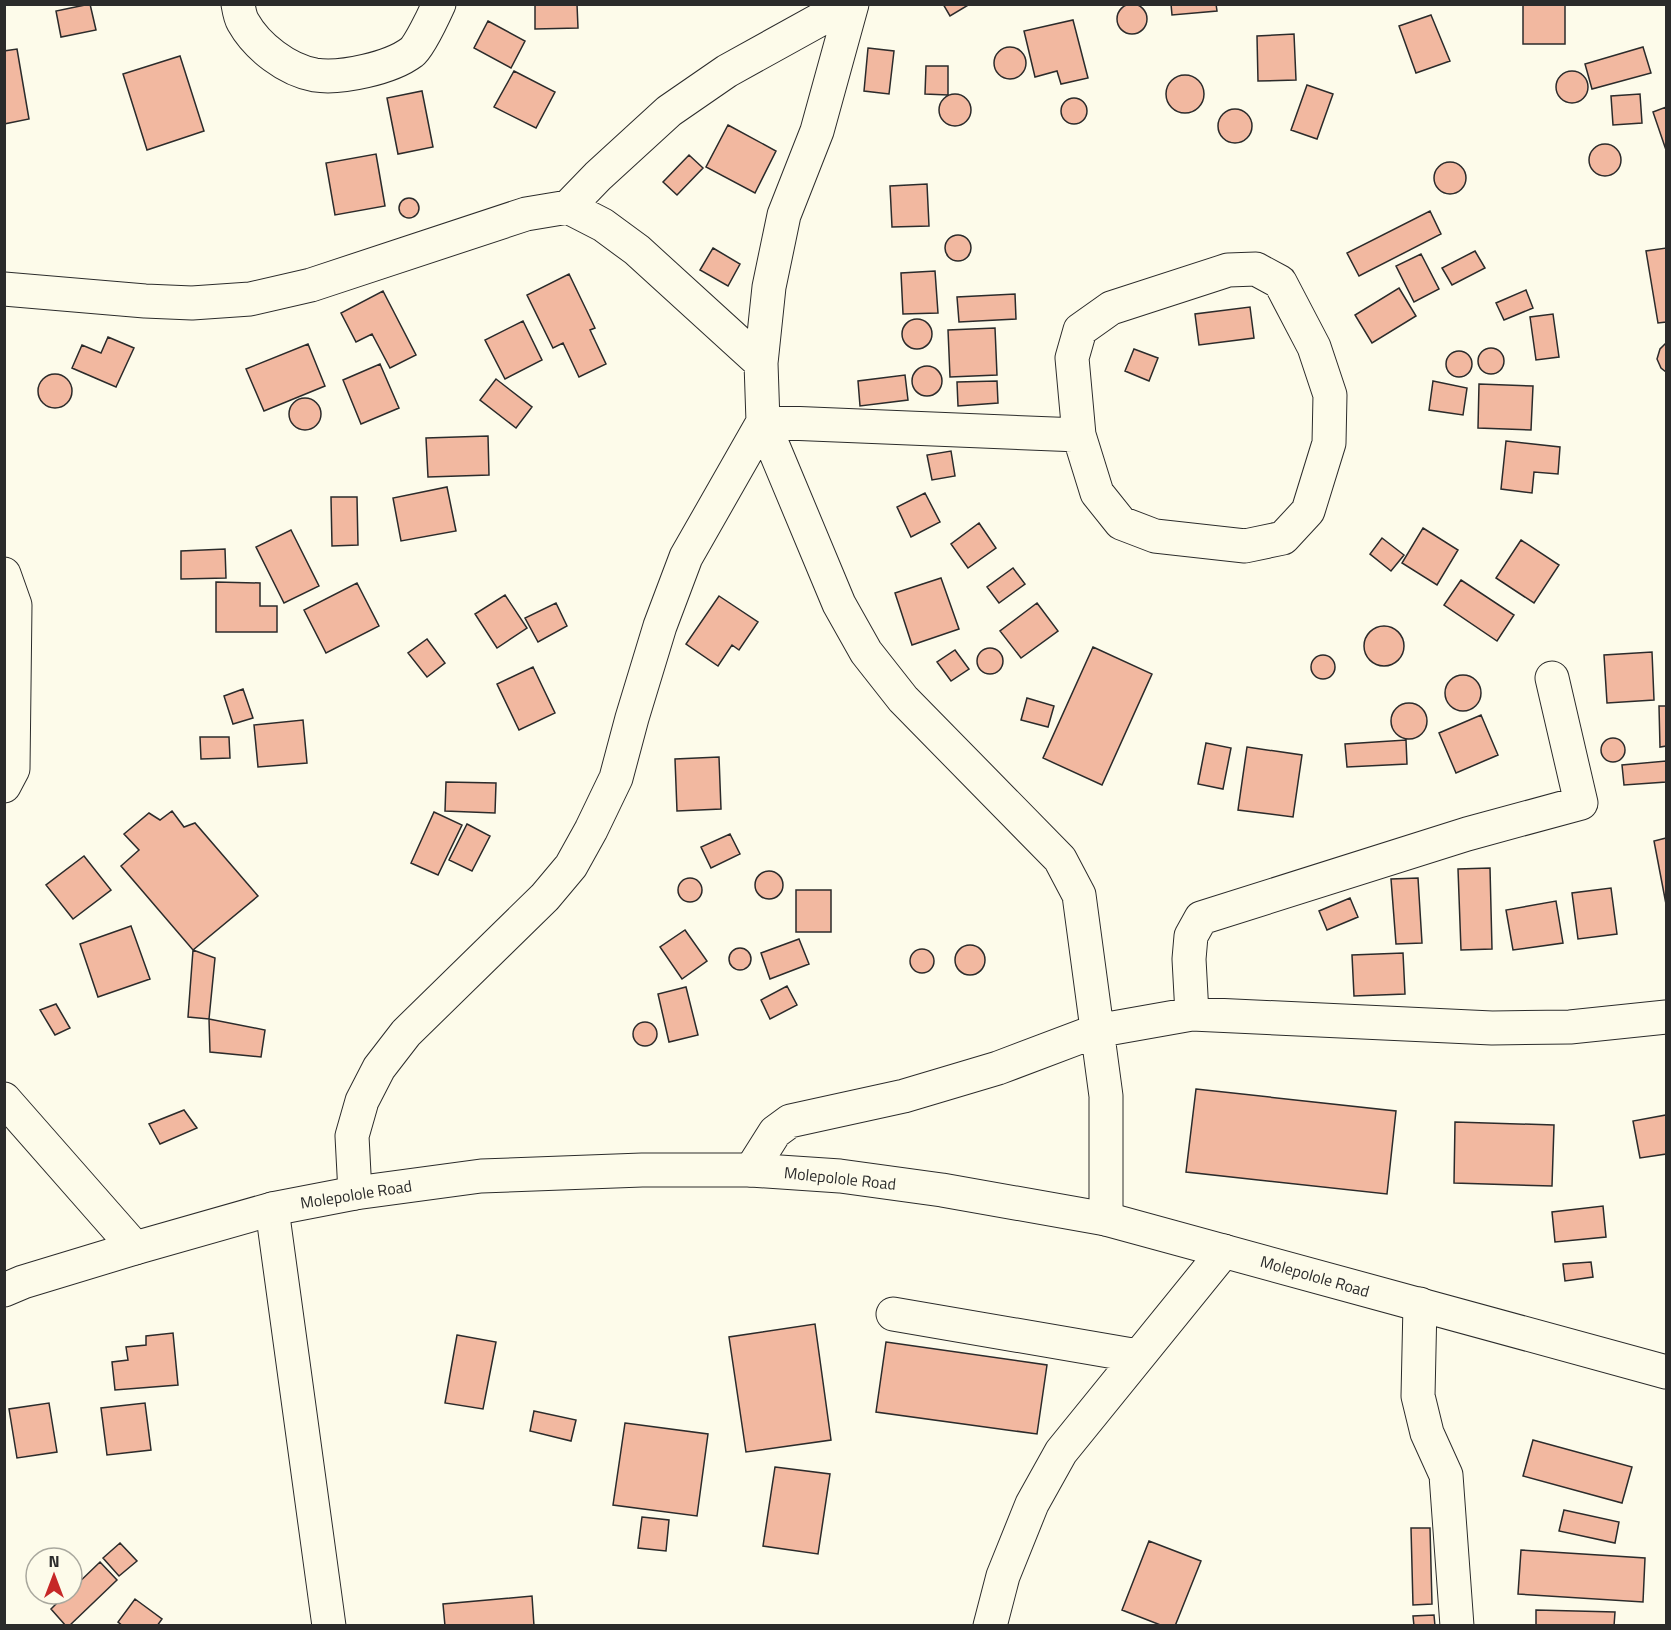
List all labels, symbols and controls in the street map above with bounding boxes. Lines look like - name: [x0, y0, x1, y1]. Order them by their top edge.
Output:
- street label: Molepolole Road: [783, 1160, 897, 1196]
- street label: Molepolole Road: [299, 1173, 413, 1215]
- street label: Molepolole Road: [1258, 1249, 1372, 1303]
- north arrow: [24, 1546, 84, 1606]
- text: N: [48, 1549, 60, 1573]

